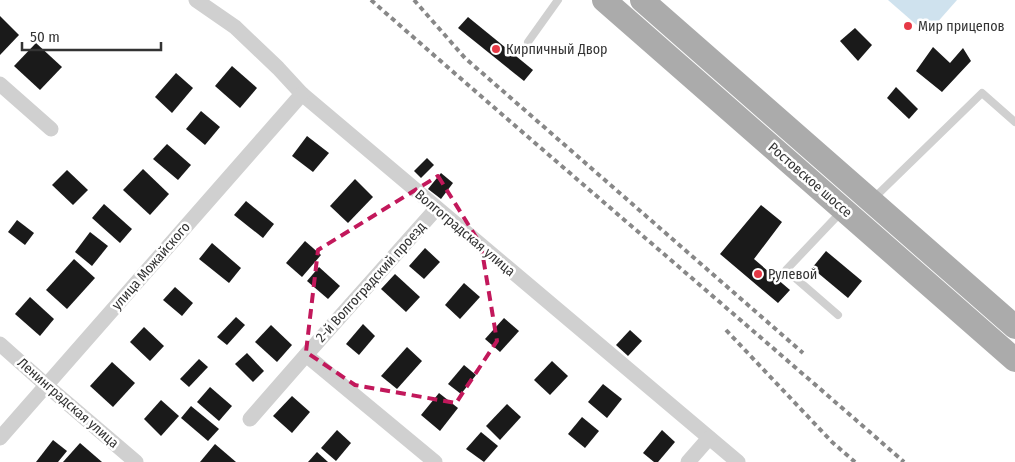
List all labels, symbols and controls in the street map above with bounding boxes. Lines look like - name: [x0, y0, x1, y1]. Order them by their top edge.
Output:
- place label: Мир прицепов: [918, 18, 1005, 35]
- scale bar: [22, 20, 161, 52]
- marker: Мир прицепов: [902, 20, 914, 32]
- text: 50 m: [30, 28, 60, 46]
- place label: Кирпичный Двор: [506, 41, 607, 58]
- marker: Кирпичный Двор: [490, 43, 502, 55]
- street label: Ростовское шоссе: [765, 139, 856, 221]
- street label: Волгоградская улица: [411, 186, 519, 280]
- street label: 2-й Волгоградский проезд: [312, 218, 430, 346]
- street label: улица Можайского: [108, 219, 194, 313]
- place label: Рулевой: [768, 266, 817, 283]
- marker: Рулевой: [752, 268, 764, 280]
- street label: Ленинградская улица: [14, 354, 122, 452]

